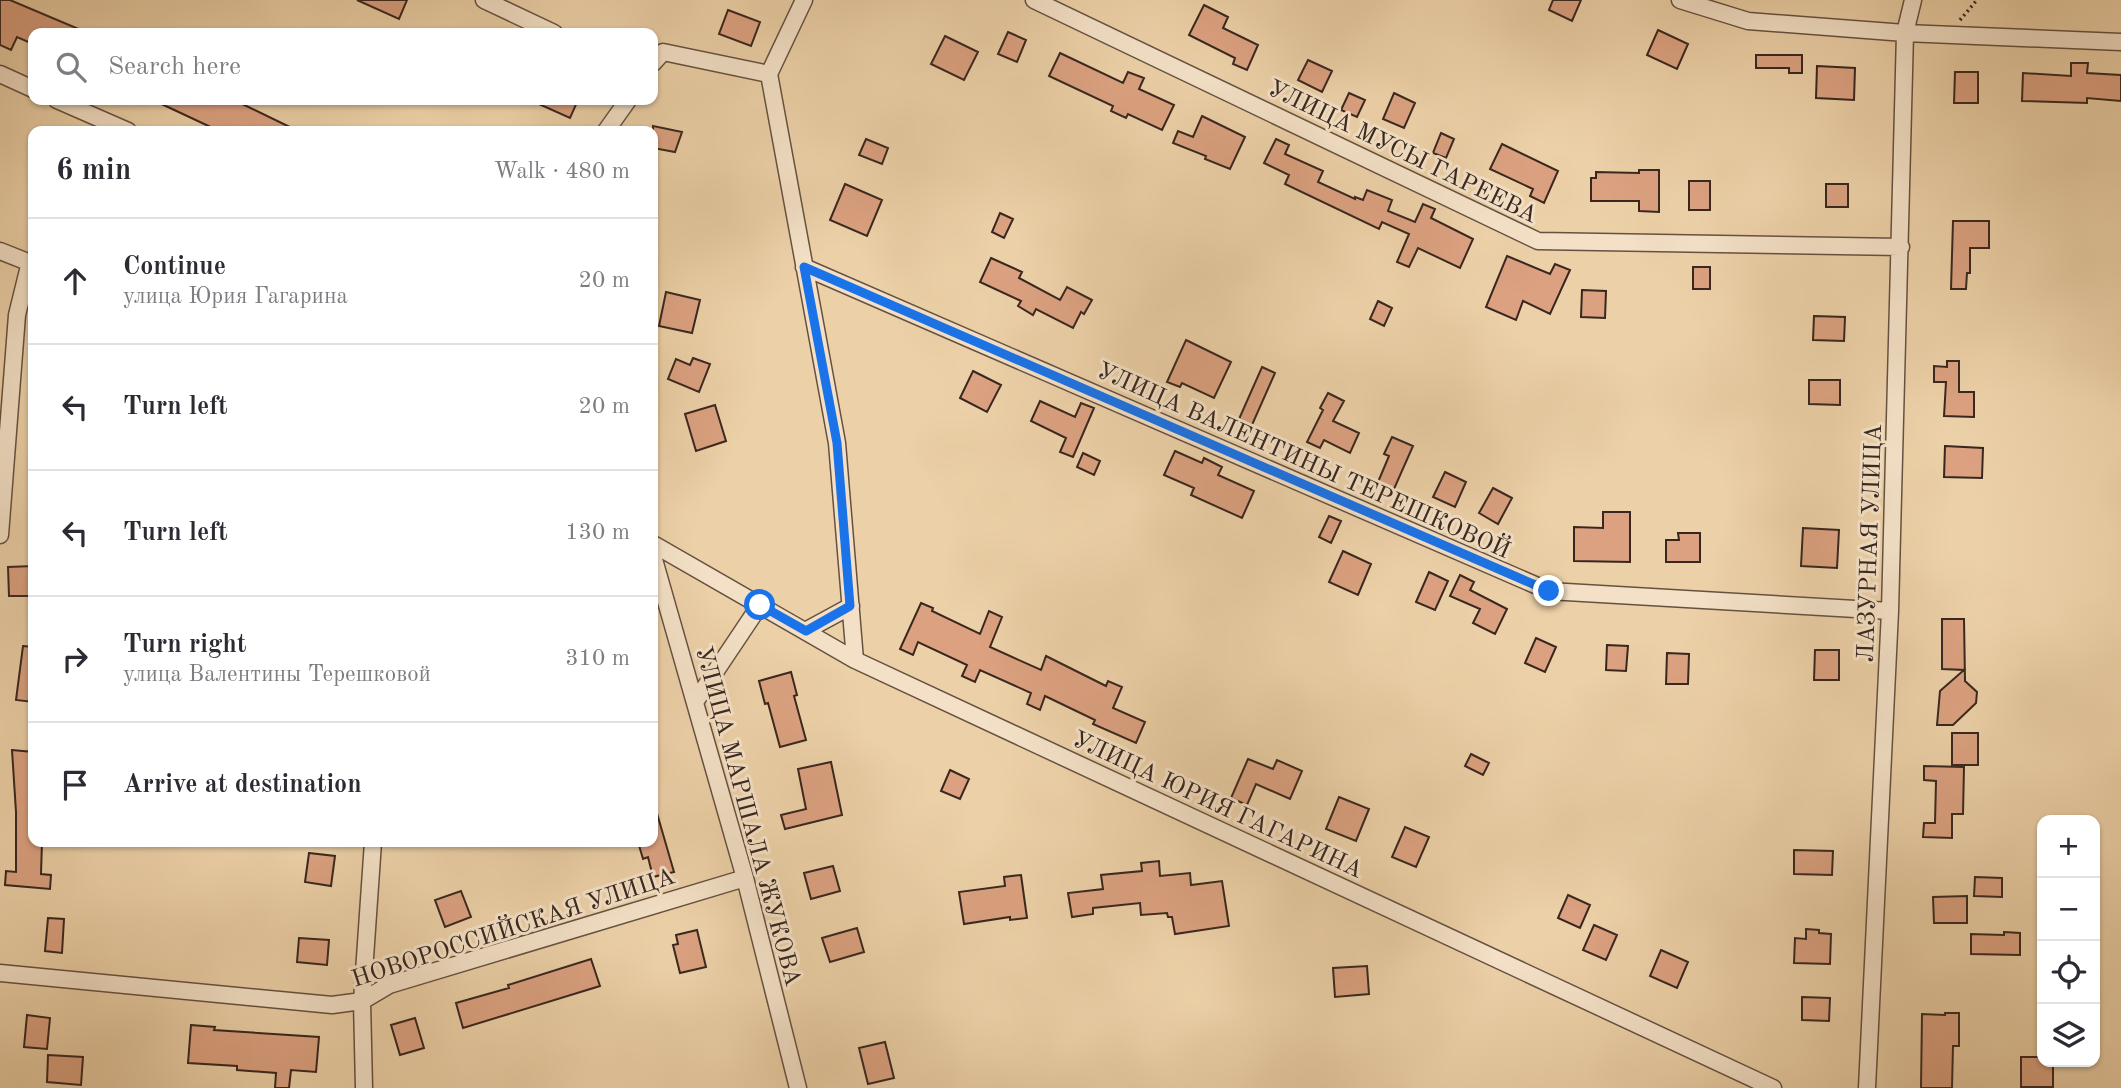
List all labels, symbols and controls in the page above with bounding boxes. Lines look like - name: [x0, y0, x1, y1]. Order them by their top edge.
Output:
- search box: [28, 28, 658, 105]
- icon: search: [52, 48, 90, 86]
- text: Search here: [108, 54, 241, 80]
- street label: УЛИЦА МУСЫ ГАРЕЕВА: [1264, 77, 1541, 229]
- text: 6 min: [56, 156, 131, 186]
- text: Walk · 480 m: [494, 160, 630, 183]
- text: Continue: [123, 254, 226, 280]
- icon: ahead: [56, 262, 94, 300]
- text: 20 m: [579, 269, 630, 292]
- text: улица Юрия Гагарина: [123, 285, 348, 308]
- street label: УЛИЦА ВАЛЕНТИНЫ ТЕРЕШКОВОЙ: [1093, 355, 1516, 564]
- icon: left: [56, 388, 94, 426]
- text: Turn left: [123, 394, 228, 420]
- text: 20 m: [579, 395, 630, 418]
- street label: ЛАЗУРНАЯ УЛИЦА: [1855, 424, 1887, 663]
- icon: left: [56, 514, 94, 552]
- text: Turn left: [123, 520, 228, 546]
- text: 130 m: [565, 521, 630, 544]
- route end: [1533, 575, 1564, 606]
- route start: [744, 589, 775, 620]
- text: Turn right: [123, 632, 246, 658]
- icon: right: [56, 640, 94, 678]
- street label: УЛИЦА МАРШАЛА ЖУКОВА: [690, 644, 804, 989]
- text: 310 m: [565, 647, 630, 670]
- text: улица Валентины Терешковой: [123, 663, 431, 686]
- street label: УЛИЦА ЮРИЯ ГАГАРИНА: [1068, 728, 1366, 884]
- icon: arrive: [56, 766, 94, 804]
- text: Arrive at destination: [123, 772, 362, 798]
- map controls: [2037, 815, 2100, 1067]
- button: +: [2037, 815, 2100, 878]
- street label: НОВОРОССИЙСКАЯ УЛИЦА: [347, 860, 678, 993]
- button: −: [2037, 878, 2100, 941]
- button: locate: [2037, 941, 2100, 1004]
- button: layers: [2037, 1004, 2100, 1067]

